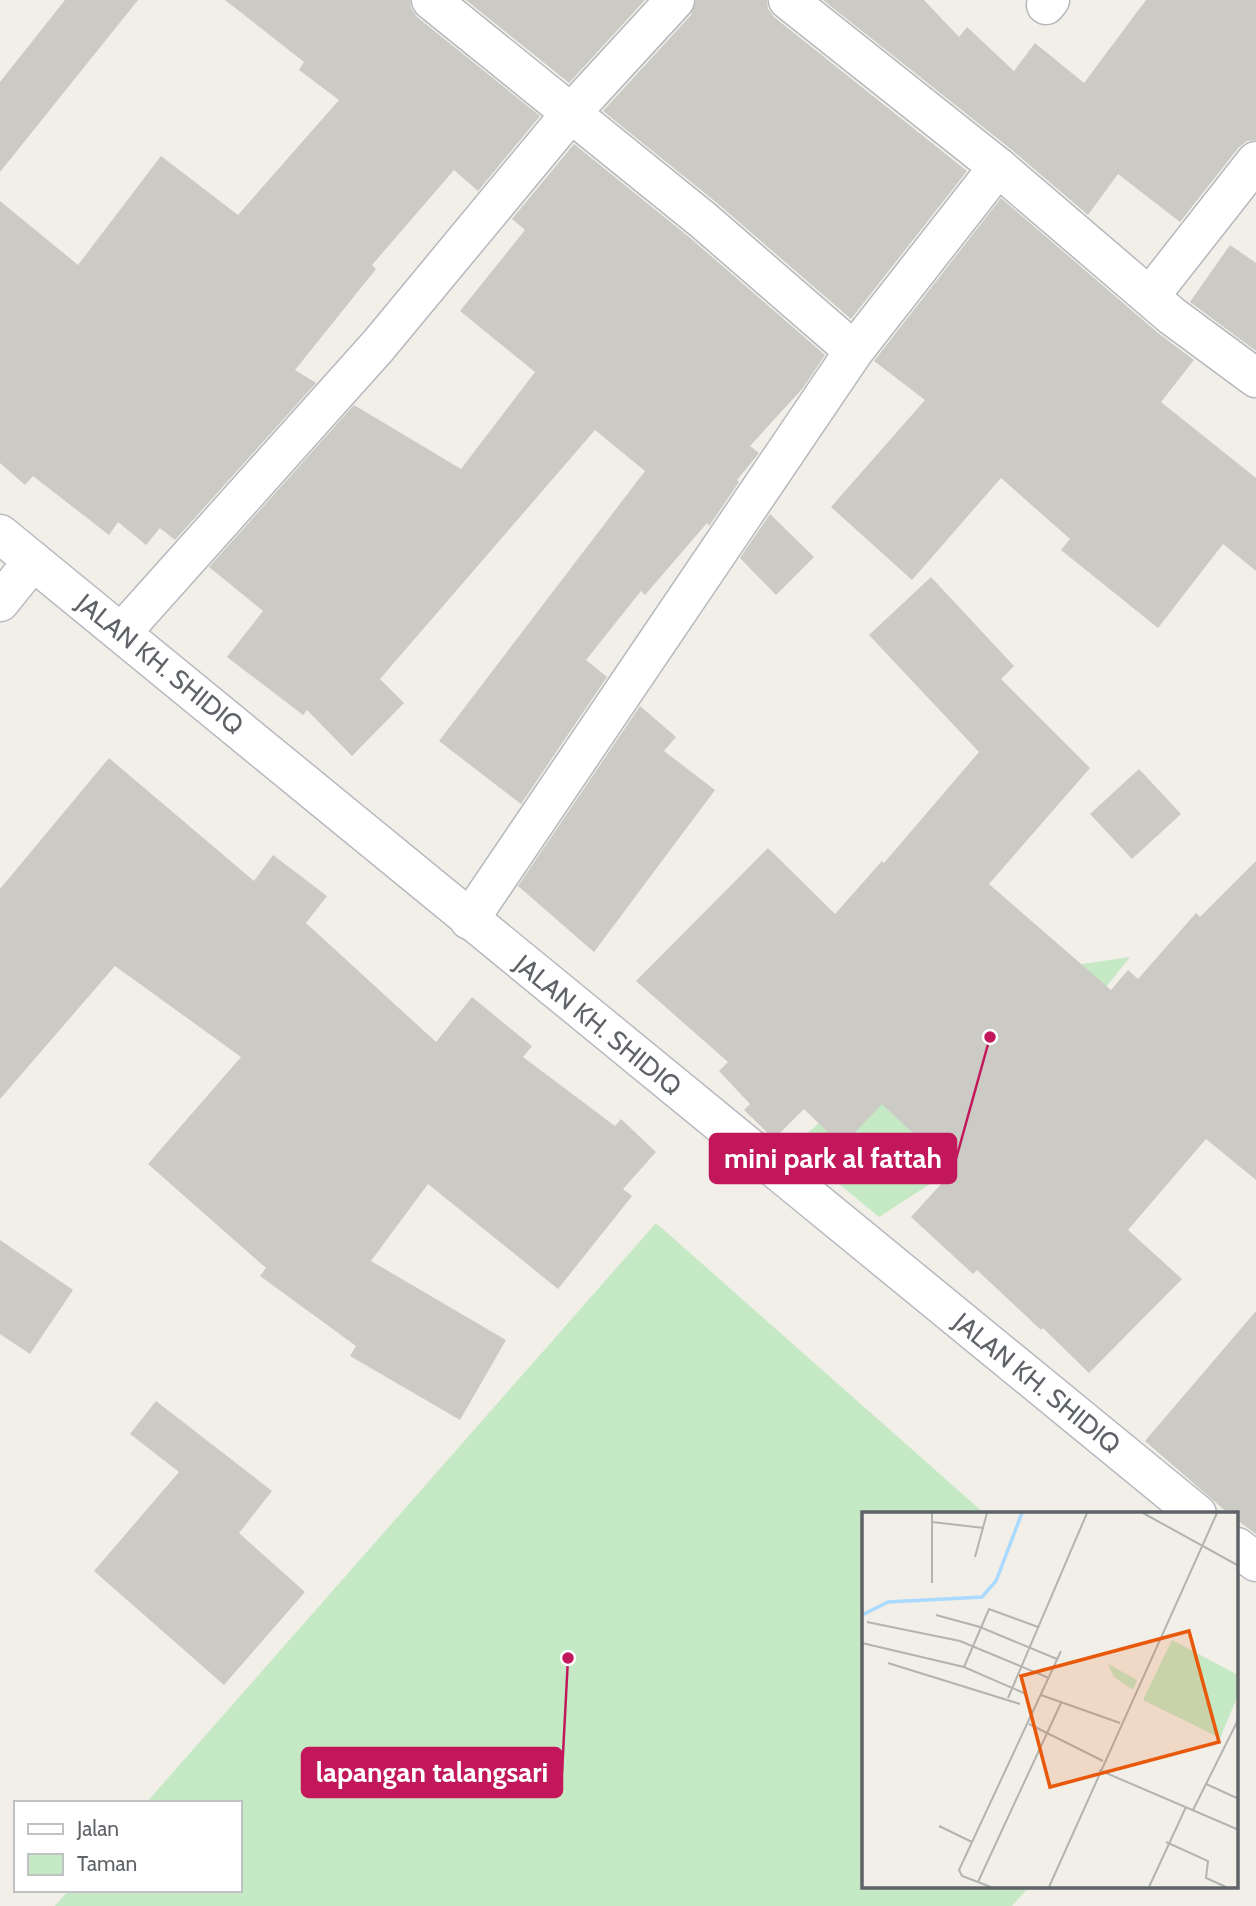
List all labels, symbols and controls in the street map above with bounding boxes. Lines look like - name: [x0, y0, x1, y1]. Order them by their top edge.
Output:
- street label: JALAN KH. SHIDIQ: [69, 586, 250, 741]
- street label: JALAN KH. SHIDIQ: [507, 947, 688, 1102]
- callout: mini park al fattah: [710, 1134, 956, 1183]
- text: mini park al fattah: [724, 1141, 942, 1175]
- street label: JALAN KH. SHIDIQ: [946, 1305, 1127, 1460]
- inset map: [862, 1512, 1238, 1888]
- callout: lapangan talangsari: [302, 1748, 562, 1797]
- text: lapangan talangsari: [316, 1755, 548, 1789]
- legend: [14, 1801, 242, 1892]
- text: Jalan: [76, 1816, 119, 1841]
- text: Taman: [77, 1851, 137, 1876]

